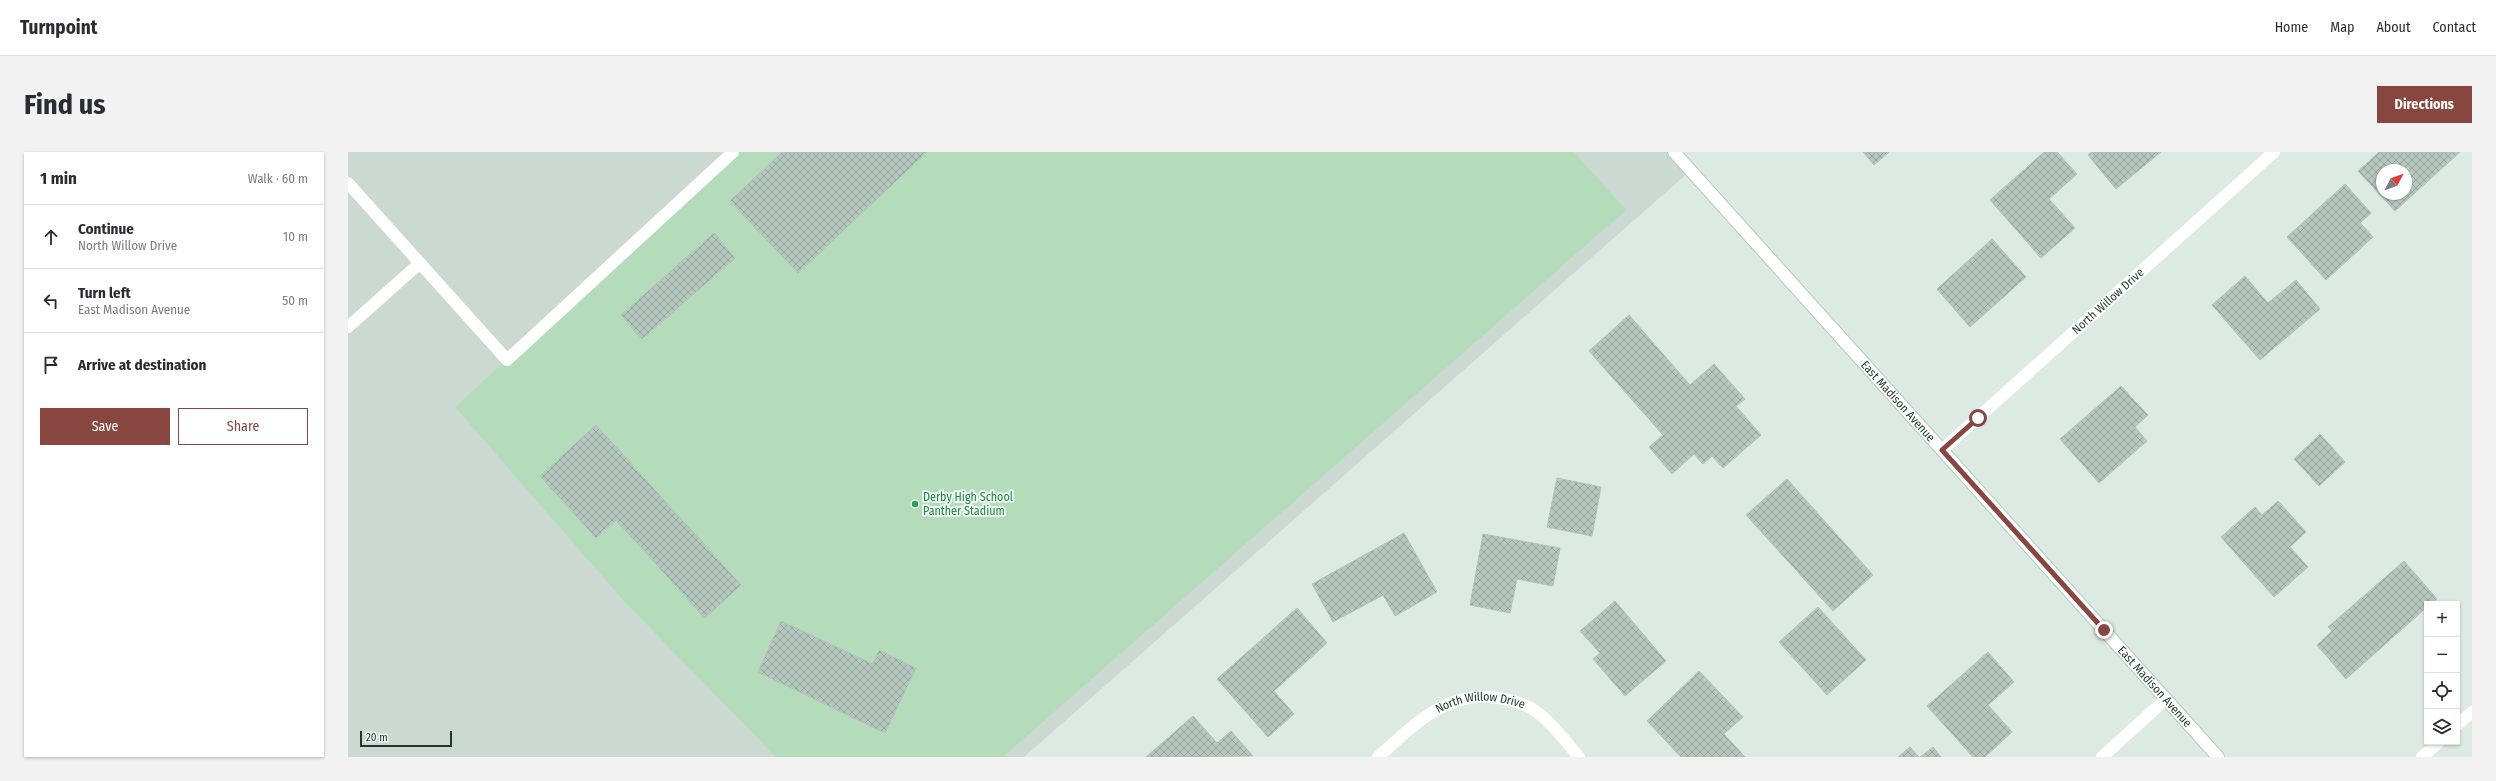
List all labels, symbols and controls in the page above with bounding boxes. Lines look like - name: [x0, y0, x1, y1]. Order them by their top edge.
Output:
- text: Turnpoint: [20, 16, 97, 39]
- text: Home: [2275, 19, 2308, 36]
- text: Map: [2330, 19, 2354, 36]
- text: About: [2376, 19, 2411, 36]
- text: Contact: [2433, 19, 2476, 36]
- button: Directions: [2377, 86, 2472, 123]
- text: Find us: [24, 88, 106, 121]
- north arrow: [2376, 164, 2412, 200]
- text: 1 min: [40, 168, 77, 189]
- text: Walk · 60 m: [248, 171, 308, 186]
- text: Continue: [78, 220, 134, 238]
- icon: ahead: [40, 226, 62, 248]
- text: 10 m: [283, 229, 308, 244]
- text: North Willow Drive: [78, 238, 177, 253]
- street label: North Willow Drive: [2069, 265, 2147, 337]
- text: Turn left: [78, 284, 131, 302]
- icon: left: [40, 290, 62, 312]
- text: 50 m: [282, 293, 308, 308]
- text: East Madison Avenue: [78, 302, 190, 317]
- icon: arrive: [40, 354, 62, 376]
- text: Arrive at destination: [78, 356, 206, 374]
- street label: East Madison Avenue: [1858, 358, 1938, 444]
- button: Save: [40, 408, 170, 445]
- button: Share: [178, 408, 308, 445]
- route start: [1969, 409, 1987, 427]
- place label: Derby High School Panther Stadium: [923, 490, 1013, 518]
- marker: Derby High School Panther Stadium: [910, 499, 920, 509]
- map controls: [2424, 601, 2460, 745]
- button: +: [2424, 601, 2460, 637]
- route end: [2095, 621, 2113, 639]
- button: −: [2424, 637, 2460, 673]
- street label: East Madison Avenue: [2115, 643, 2195, 730]
- button: locate: [2424, 673, 2460, 709]
- street label: North Willow Drive: [1433, 690, 1527, 716]
- button: layers: [2424, 709, 2460, 745]
- scale bar: [360, 729, 452, 748]
- text: 20 m: [366, 731, 388, 744]

